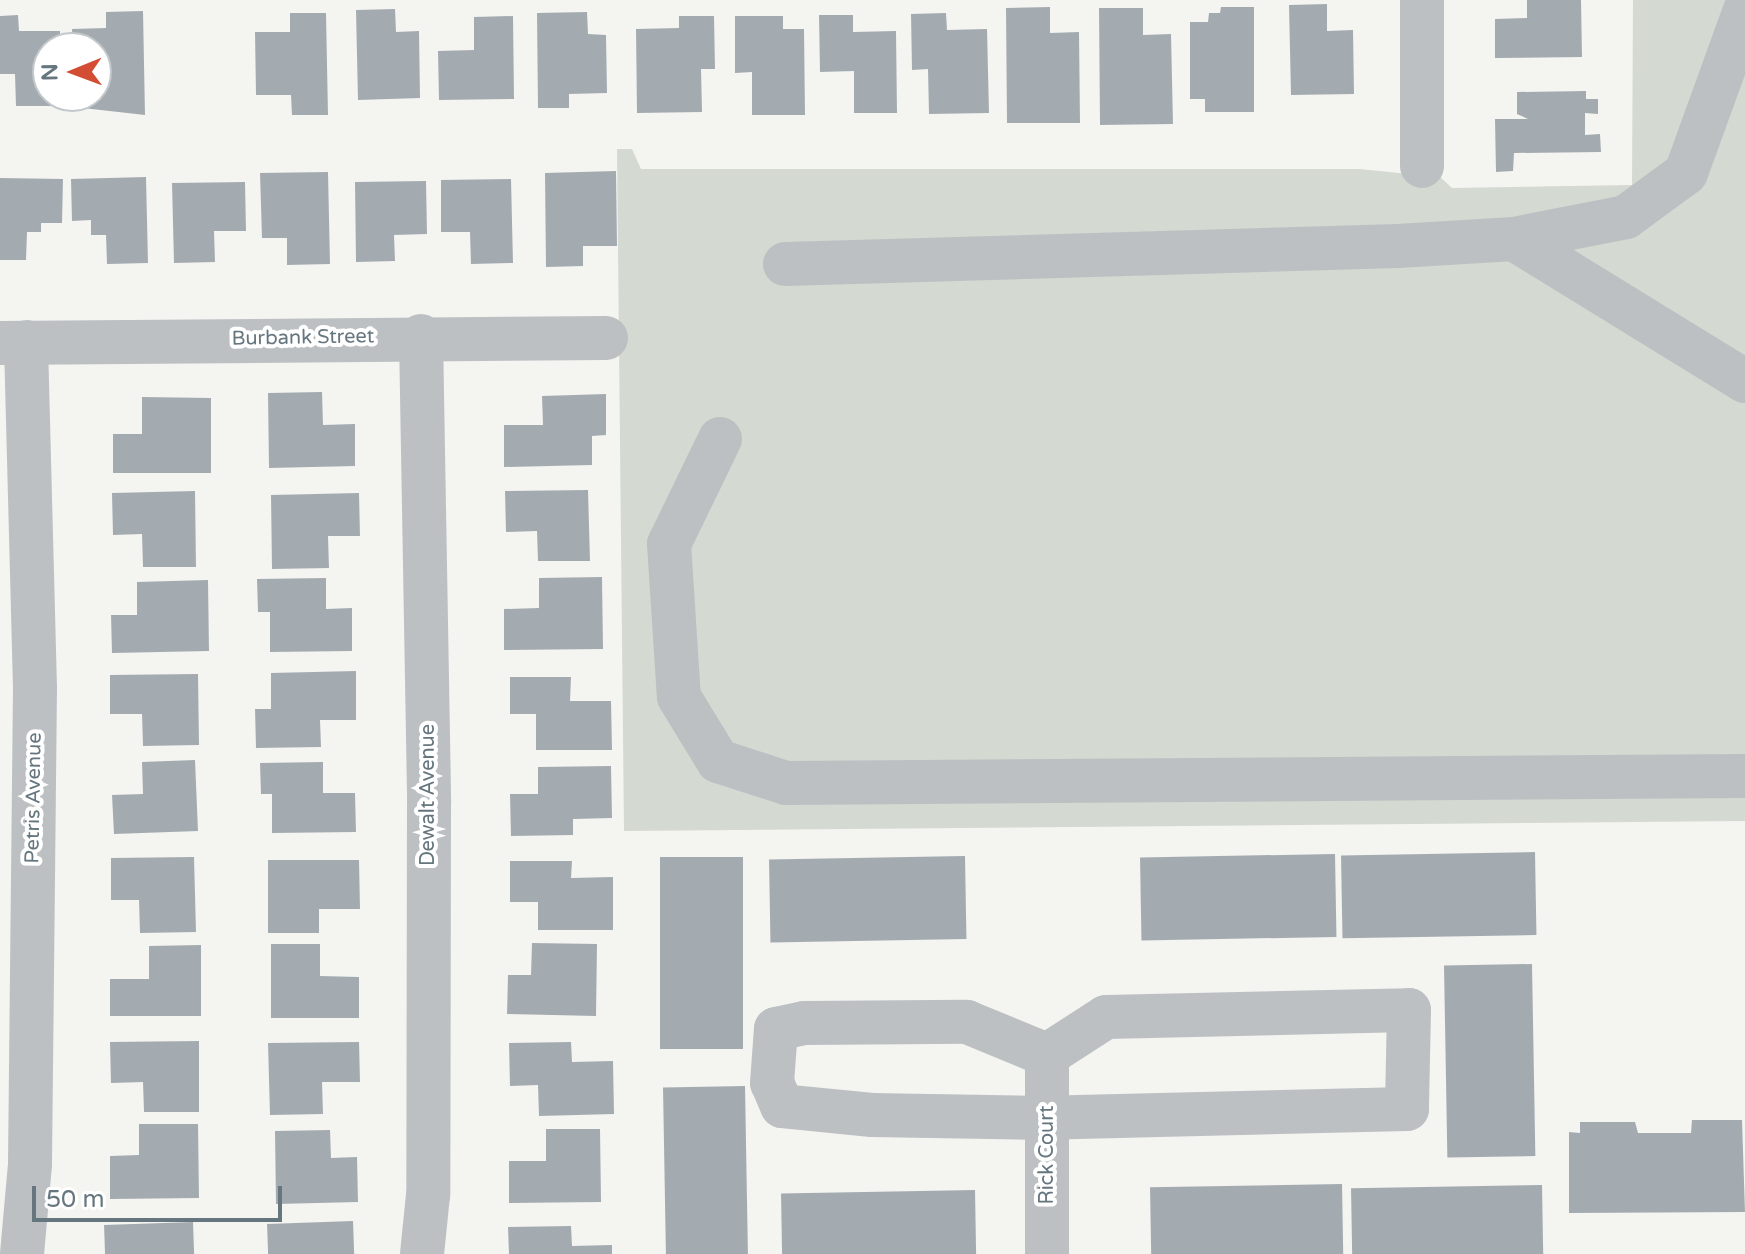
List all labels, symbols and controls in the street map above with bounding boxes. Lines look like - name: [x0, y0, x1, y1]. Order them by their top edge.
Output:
- north arrow: [32, 32, 112, 112]
- text: N: [37, 63, 63, 81]
- street label: Burbank Street: [231, 325, 375, 351]
- street label: Dewalt Avenue: [416, 724, 440, 866]
- street label: Petris Avenue: [21, 732, 47, 864]
- street label: Rick Court: [1035, 1105, 1059, 1205]
- scale bar: [36, 1170, 286, 1220]
- text: 50 m: [46, 1185, 104, 1214]

